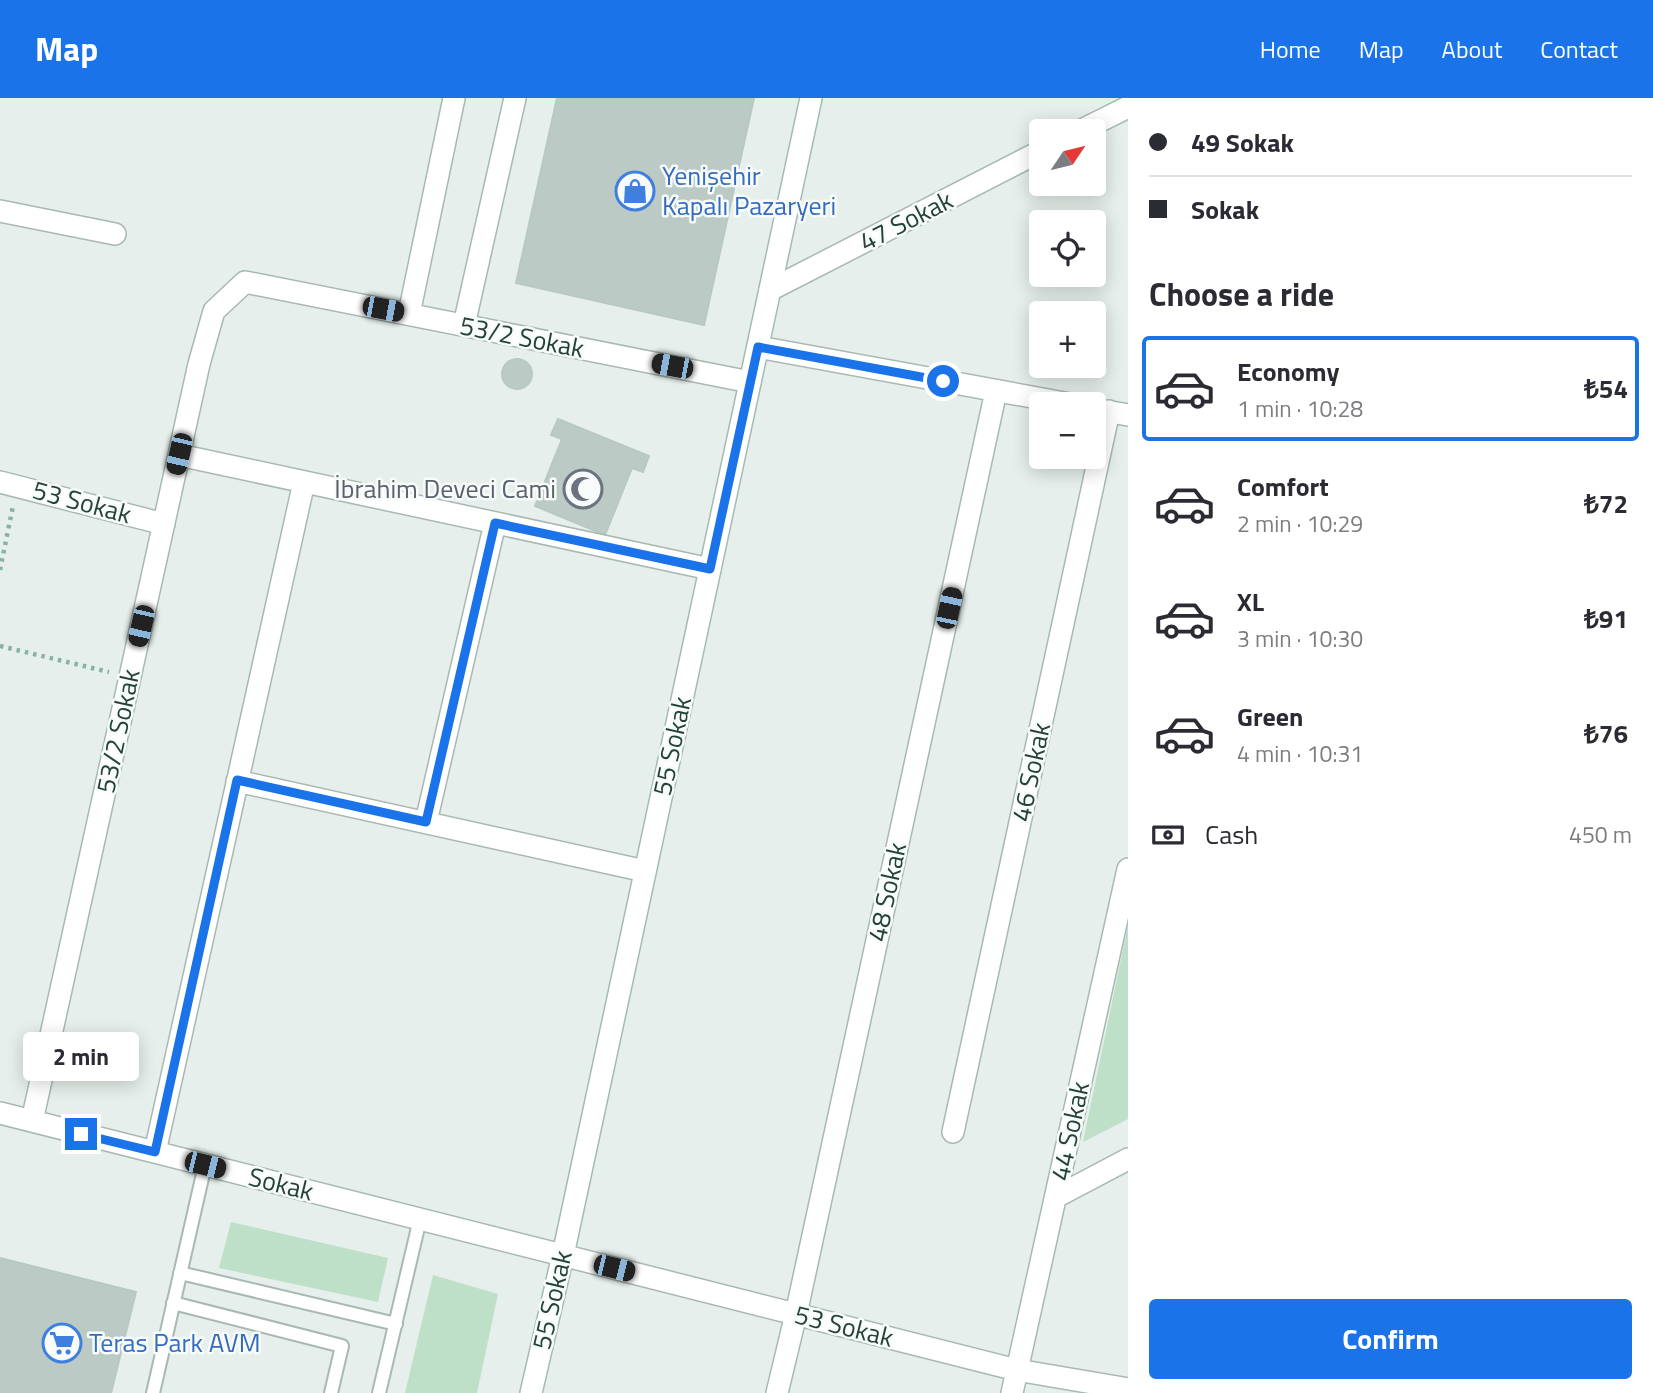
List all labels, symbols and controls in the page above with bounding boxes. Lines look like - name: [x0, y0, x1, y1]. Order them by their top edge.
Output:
- text: Map: [35, 24, 98, 74]
- text: Home: [1260, 31, 1321, 67]
- text: Map: [1359, 31, 1404, 67]
- text: About: [1442, 31, 1502, 67]
- text: Contact: [1540, 31, 1618, 67]
- north arrow: [1029, 119, 1106, 196]
- map controls: [1029, 119, 1106, 469]
- text: 49 Sokak: [1191, 123, 1294, 162]
- place label: Yenişehir Kapalı Pazaryeri: [662, 156, 836, 225]
- shop icon: Yenişehir Kapalı Pazaryeri: [614, 170, 656, 212]
- street label: 47 Sokak: [852, 180, 959, 261]
- text: Sokak: [1191, 190, 1259, 229]
- button: locate: [1029, 210, 1106, 287]
- text: Choose a ride: [1149, 270, 1334, 318]
- car: [361, 295, 406, 323]
- button: +: [1029, 301, 1106, 378]
- street label: 53/2 Sokak: [457, 305, 588, 368]
- car: [650, 352, 695, 380]
- text: Economy: [1237, 352, 1339, 391]
- icon: car: [1153, 357, 1216, 420]
- route start: [927, 365, 959, 397]
- text: ₺54: [1584, 369, 1628, 408]
- text: 1 min · 10:28: [1237, 391, 1363, 426]
- button: −: [1029, 392, 1106, 469]
- car: [165, 431, 194, 477]
- text: Comfort: [1237, 467, 1329, 506]
- mosque icon: İbrahim Deveci Cami: [562, 468, 604, 510]
- place label: İbrahim Deveci Cami: [334, 469, 556, 508]
- street label: 53 Sokak: [29, 470, 136, 533]
- icon: car: [1153, 472, 1216, 535]
- text: ₺72: [1584, 484, 1628, 523]
- text: 2 min · 10:29: [1237, 506, 1363, 541]
- text: XL: [1237, 582, 1264, 621]
- car: [935, 585, 964, 631]
- icon: car: [1153, 587, 1216, 650]
- text: ₺91: [1584, 599, 1628, 638]
- car: [127, 603, 156, 649]
- text: 3 min · 10:30: [1237, 621, 1363, 656]
- street label: 53/2 Sokak: [85, 665, 150, 796]
- street label: 55 Sokak: [642, 693, 701, 799]
- text: Green: [1237, 697, 1303, 736]
- icon: car: [1153, 702, 1216, 765]
- text: ₺76: [1584, 714, 1628, 753]
- street label: 46 Sokak: [1001, 719, 1060, 825]
- text: 4 min · 10:31: [1237, 736, 1363, 771]
- text: Cash: [1205, 815, 1258, 854]
- icon: cash: [1149, 816, 1187, 854]
- text: 450 m: [1569, 817, 1632, 852]
- street label: 48 Sokak: [857, 839, 916, 945]
- callout: 2 min: [23, 1032, 139, 1082]
- text: 2 min: [53, 1039, 109, 1074]
- street label: 44 Sokak: [1040, 1078, 1099, 1184]
- route end: [65, 1118, 97, 1150]
- car: [183, 1150, 228, 1180]
- street label: Sokak: [245, 1157, 318, 1210]
- street label: 55 Sokak: [521, 1247, 582, 1353]
- car: [592, 1253, 637, 1283]
- street label: 53 Sokak: [791, 1294, 898, 1357]
- button: Confirm: [1149, 1299, 1632, 1379]
- supermarket icon: Teras Park AVM: [41, 1322, 83, 1364]
- place label: Teras Park AVM: [89, 1323, 261, 1362]

